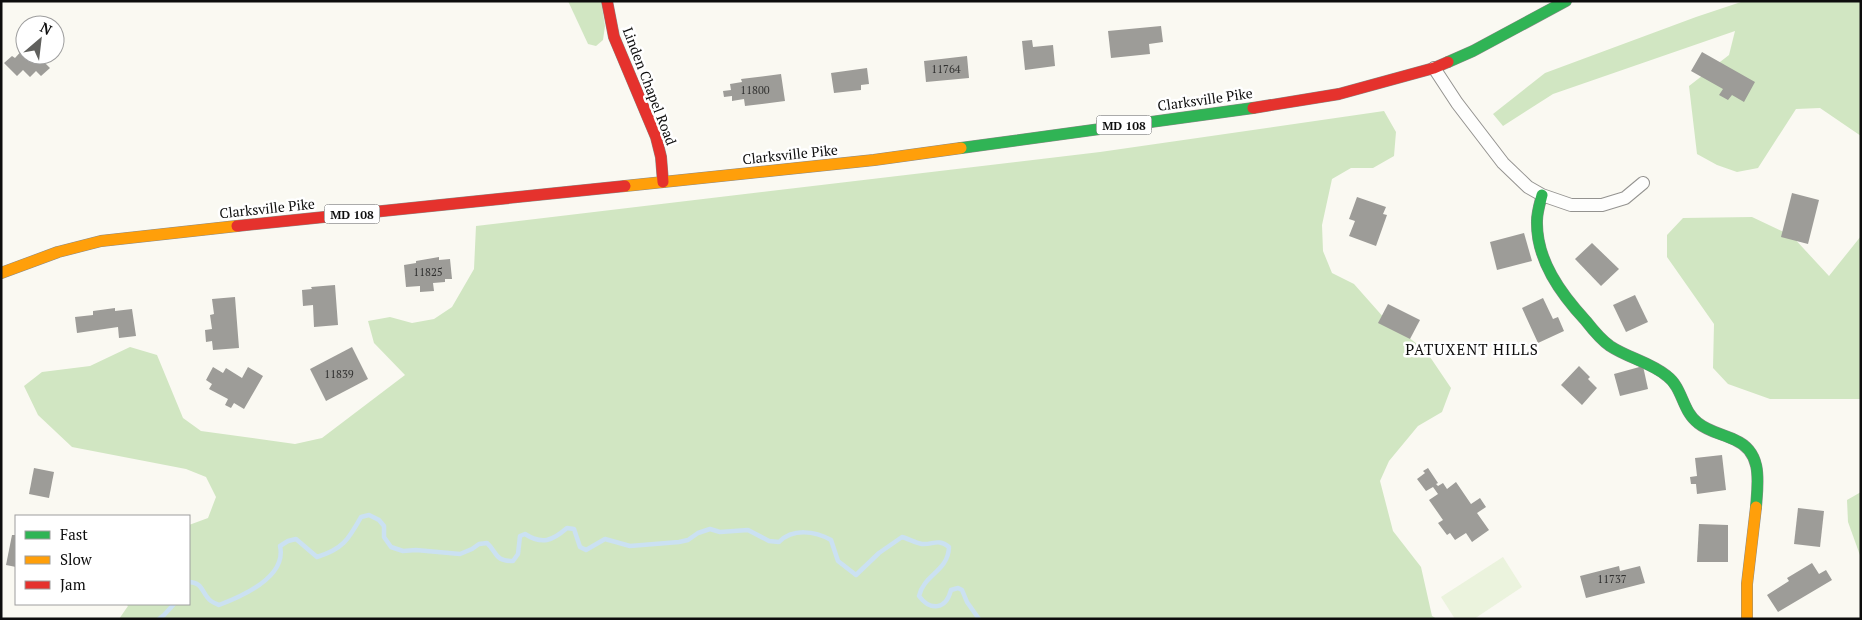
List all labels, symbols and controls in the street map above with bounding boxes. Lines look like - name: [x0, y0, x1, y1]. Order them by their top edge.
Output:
- north arrow: [15, 15, 65, 65]
- text: N: [37, 17, 56, 39]
- street label: Linden Chapel Road: [619, 24, 681, 148]
- house number: 11764: [931, 62, 961, 76]
- house number: 11800: [740, 83, 770, 97]
- street label: Clarksville Pike: [1156, 83, 1254, 115]
- road number: MD 108: [1096, 116, 1152, 134]
- street label: Clarksville Pike: [741, 140, 839, 168]
- street label: Clarksville Pike: [218, 194, 316, 222]
- road number: MD 108: [324, 204, 380, 223]
- house number: 11825: [413, 265, 443, 279]
- district label: PATUXENT HILLS: [1405, 339, 1539, 359]
- house number: 11839: [324, 367, 354, 381]
- legend: [15, 515, 190, 605]
- text: Fast: [60, 524, 88, 544]
- text: Slow: [60, 549, 93, 569]
- house number: 11737: [1597, 572, 1627, 586]
- text: Jam: [60, 574, 86, 594]

